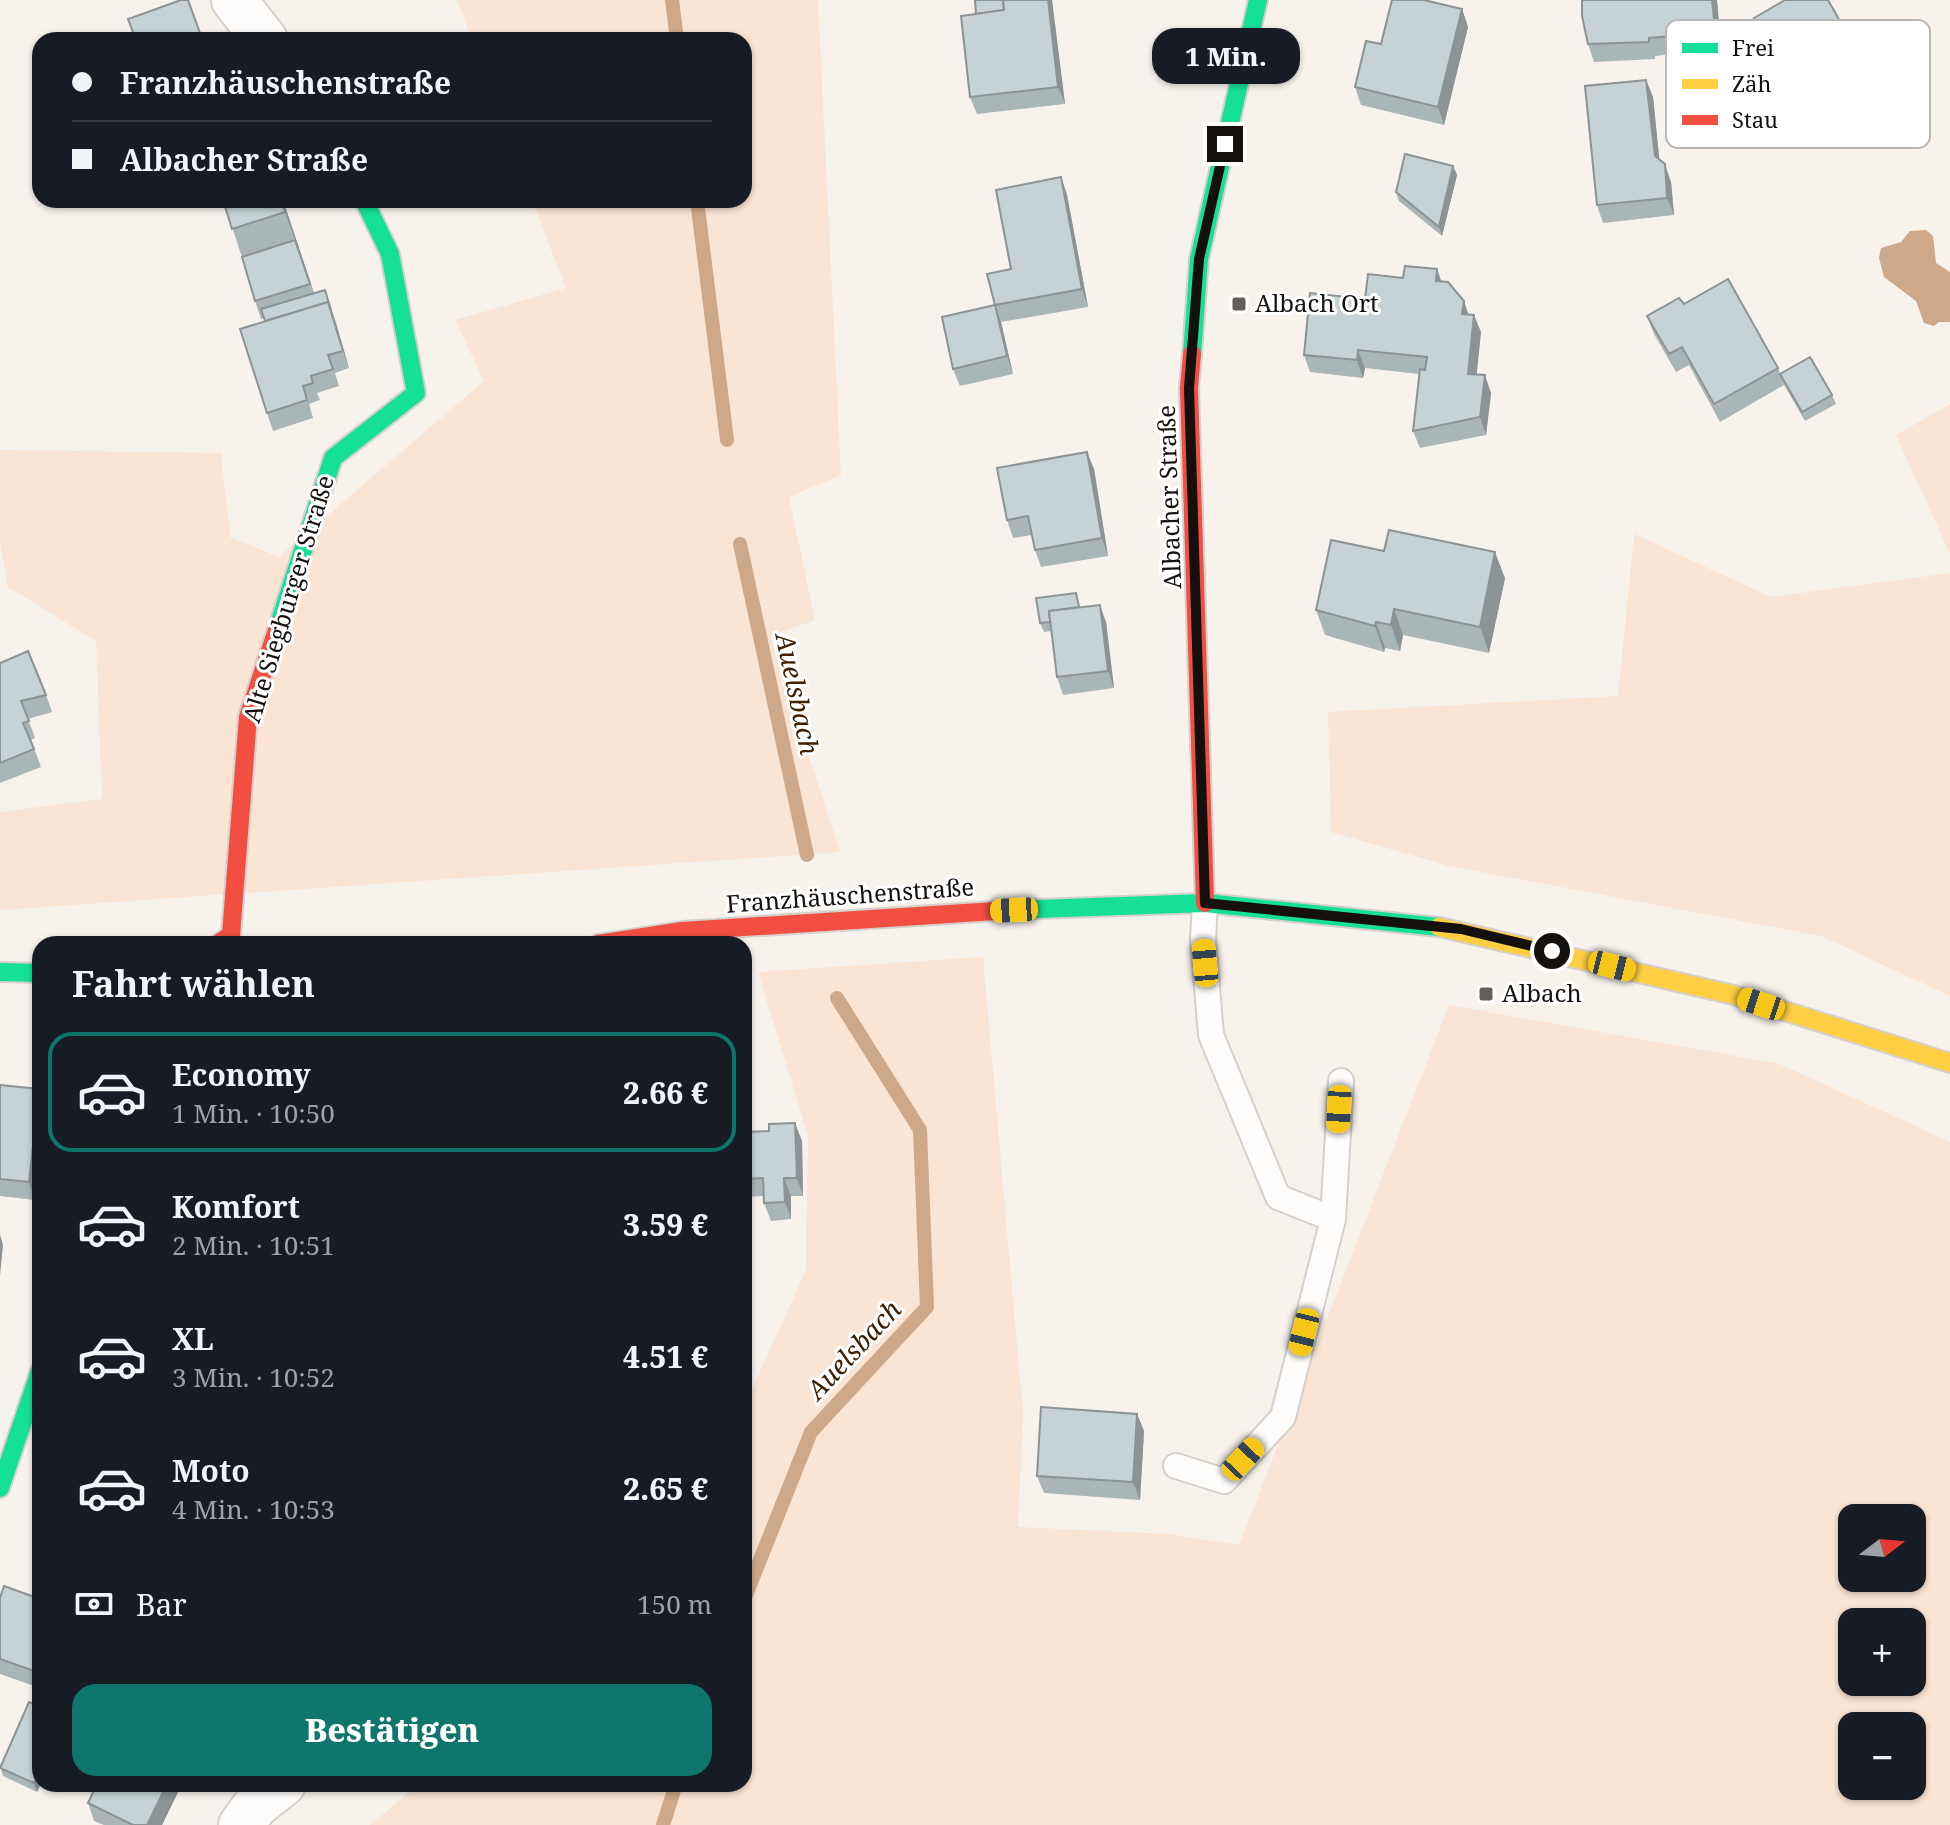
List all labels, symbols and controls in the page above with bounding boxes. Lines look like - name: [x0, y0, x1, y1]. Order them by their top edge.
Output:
- legend: [1666, 20, 1930, 148]
- callout: 1 Min.: [1151, 28, 1299, 84]
- text: Frei: [1732, 32, 1774, 62]
- text: 1 Min.: [1185, 38, 1267, 74]
- text: Franzhäuschenstraße: [120, 62, 451, 103]
- text: Zäh: [1732, 68, 1771, 98]
- text: Stau: [1732, 104, 1778, 134]
- route end: [1207, 126, 1243, 162]
- text: Albacher Straße: [120, 139, 368, 180]
- place label: Albach Ort: [1255, 286, 1378, 319]
- marker: Albach Ort: [1230, 295, 1248, 313]
- street label: Albacher Straße: [1149, 404, 1188, 590]
- street label: Alte Siegburger Straße: [234, 471, 341, 726]
- water label: Auelsbach: [767, 627, 829, 759]
- street label: Franzhäuschenstraße: [725, 869, 975, 920]
- car: [989, 897, 1039, 923]
- route start: [1534, 933, 1570, 969]
- car: [1191, 938, 1219, 988]
- car: [1586, 949, 1638, 983]
- text: Fahrt wählen: [72, 959, 315, 1008]
- place label: Albach: [1502, 976, 1582, 1009]
- marker: Albach: [1477, 985, 1495, 1003]
- car: [1734, 985, 1788, 1023]
- text: Economy: [172, 1054, 311, 1095]
- icon: car: [76, 1056, 148, 1128]
- text: 2.66 €: [623, 1072, 708, 1113]
- car: [1326, 1084, 1352, 1134]
- text: 1 Min. · 10:50: [172, 1095, 335, 1131]
- text: Komfort: [172, 1186, 300, 1227]
- icon: car: [76, 1188, 148, 1260]
- text: 3.59 €: [623, 1204, 708, 1245]
- text: 2 Min. · 10:51: [172, 1227, 335, 1263]
- water label: Auelsbach: [796, 1291, 909, 1408]
- car: [1287, 1306, 1321, 1358]
- text: XL: [172, 1318, 214, 1359]
- icon: car: [76, 1320, 148, 1392]
- text: 4.51 €: [623, 1336, 708, 1377]
- text: 3 Min. · 10:52: [172, 1359, 335, 1395]
- car: [1218, 1433, 1268, 1485]
- text: Moto: [172, 1450, 250, 1491]
- icon: car: [76, 1452, 148, 1524]
- text: 2.65 €: [623, 1468, 708, 1509]
- text: 4 Min. · 10:53: [172, 1491, 335, 1527]
- north arrow: [1838, 1504, 1926, 1592]
- map controls: [1838, 1504, 1926, 1800]
- icon: cash: [72, 1582, 116, 1626]
- text: Bar: [136, 1584, 187, 1625]
- text: 150 m: [637, 1586, 712, 1622]
- button: +: [1838, 1608, 1926, 1696]
- button: Bestätigen: [72, 1684, 712, 1776]
- button: −: [1838, 1712, 1926, 1800]

